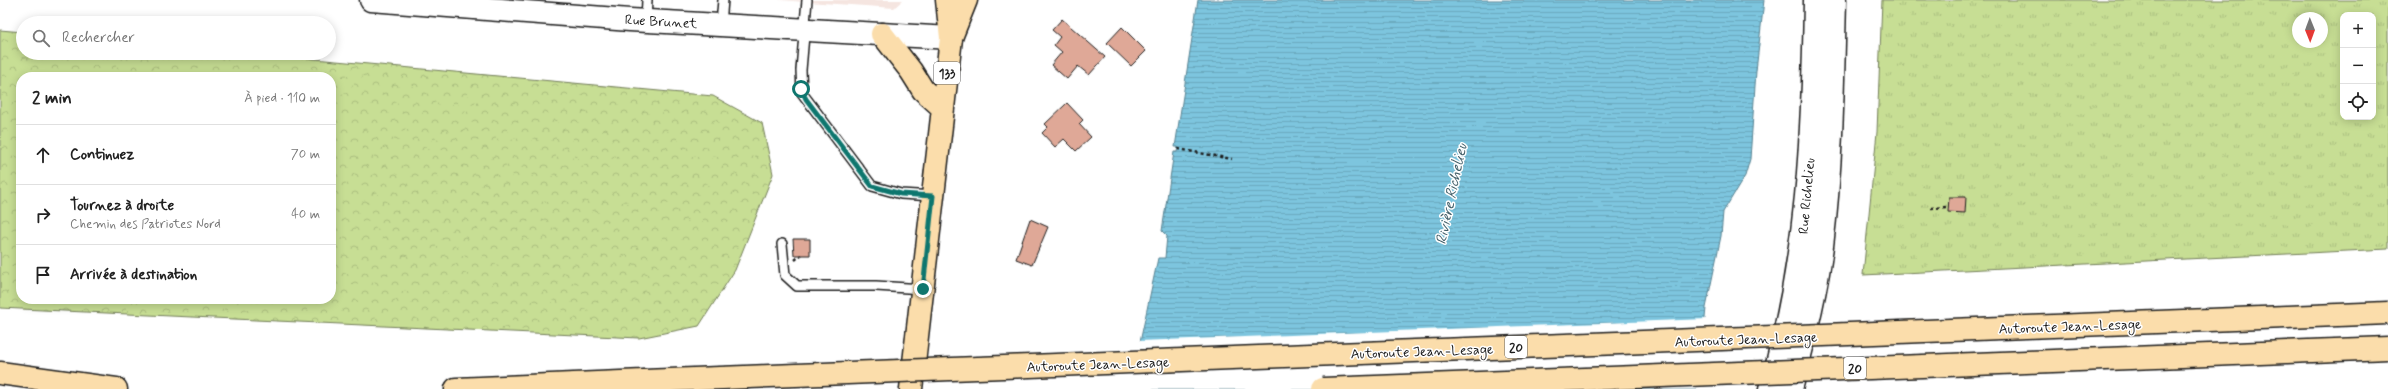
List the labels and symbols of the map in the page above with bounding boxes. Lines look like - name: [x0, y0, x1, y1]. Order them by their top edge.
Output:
- street label: Rue Brunet: [624, 11, 698, 33]
- north arrow: [2292, 12, 2328, 48]
- road number: 133: [934, 62, 960, 84]
- route start: [792, 80, 810, 98]
- water label: Rivière Richelieu: [1432, 141, 1473, 246]
- street label: Rue Richelieu: [1795, 157, 1819, 235]
- route end: [914, 280, 932, 298]
- street label: Autoroute Jean-Lesage: [1998, 315, 2142, 339]
- street label: Autoroute Jean-Lesage: [1674, 328, 1818, 352]
- road number: 20: [1505, 336, 1527, 358]
- street label: Autoroute Jean-Lesage: [1350, 340, 1494, 364]
- street label: Autoroute Jean-Lesage: [1026, 353, 1170, 377]
- road number: 20: [1844, 357, 1866, 379]

